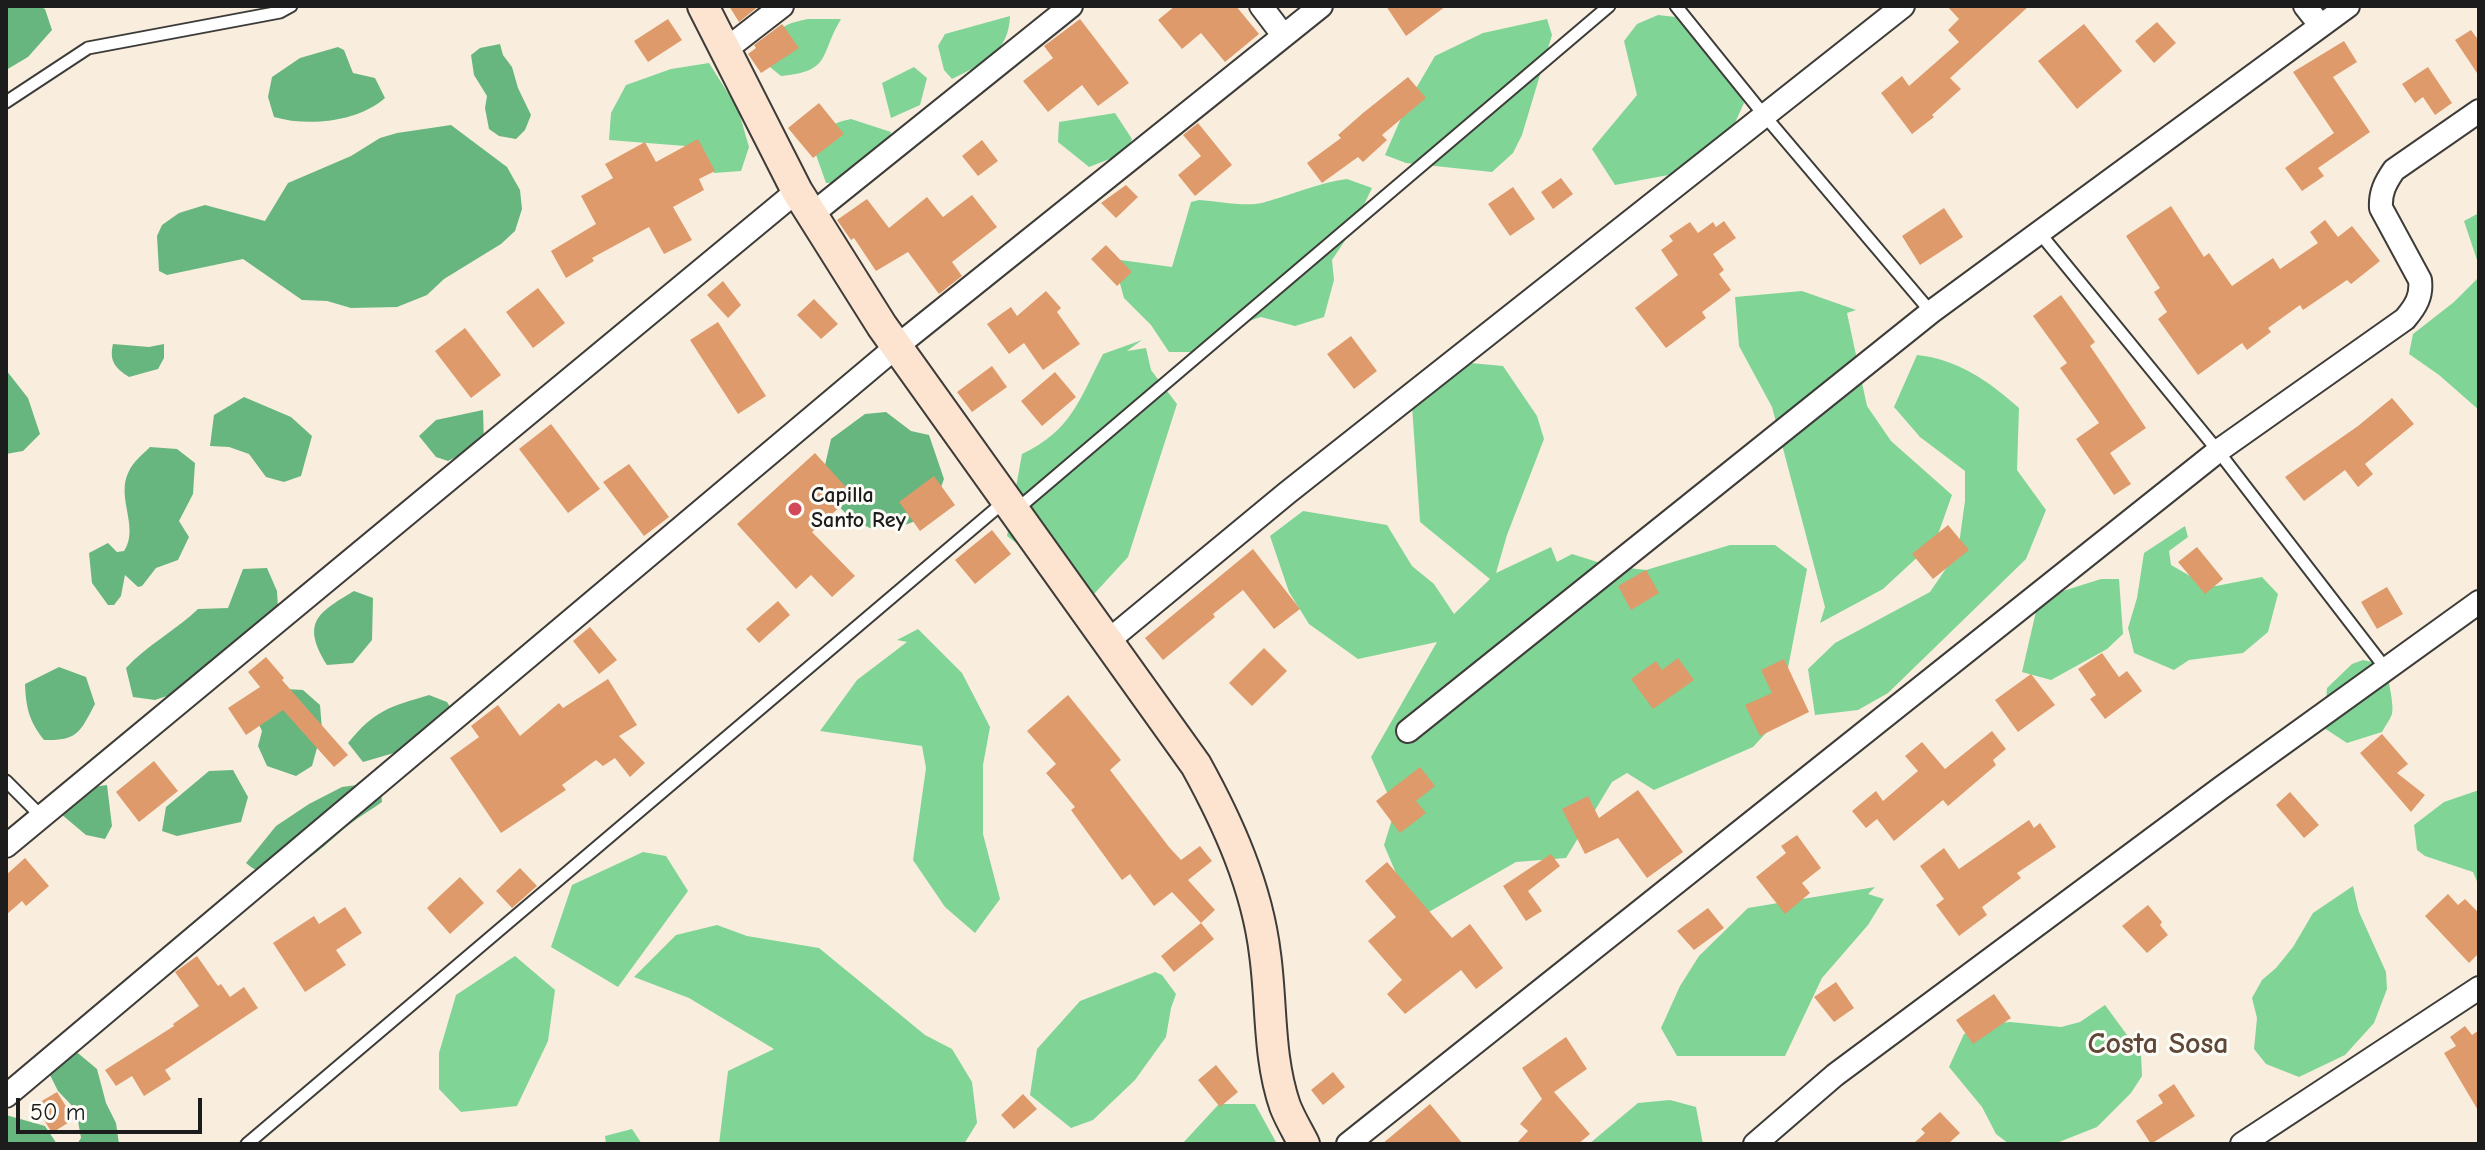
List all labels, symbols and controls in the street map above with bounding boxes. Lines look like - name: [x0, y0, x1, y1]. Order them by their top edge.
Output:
- place label: Capilla Santo Rey: [811, 483, 906, 534]
- marker: Capilla Santo Rey: [786, 500, 804, 518]
- district label: Costa Sosa: [2087, 1027, 2229, 1063]
- scale bar: [20, 1082, 206, 1132]
- text: 50 m: [30, 1098, 86, 1126]

